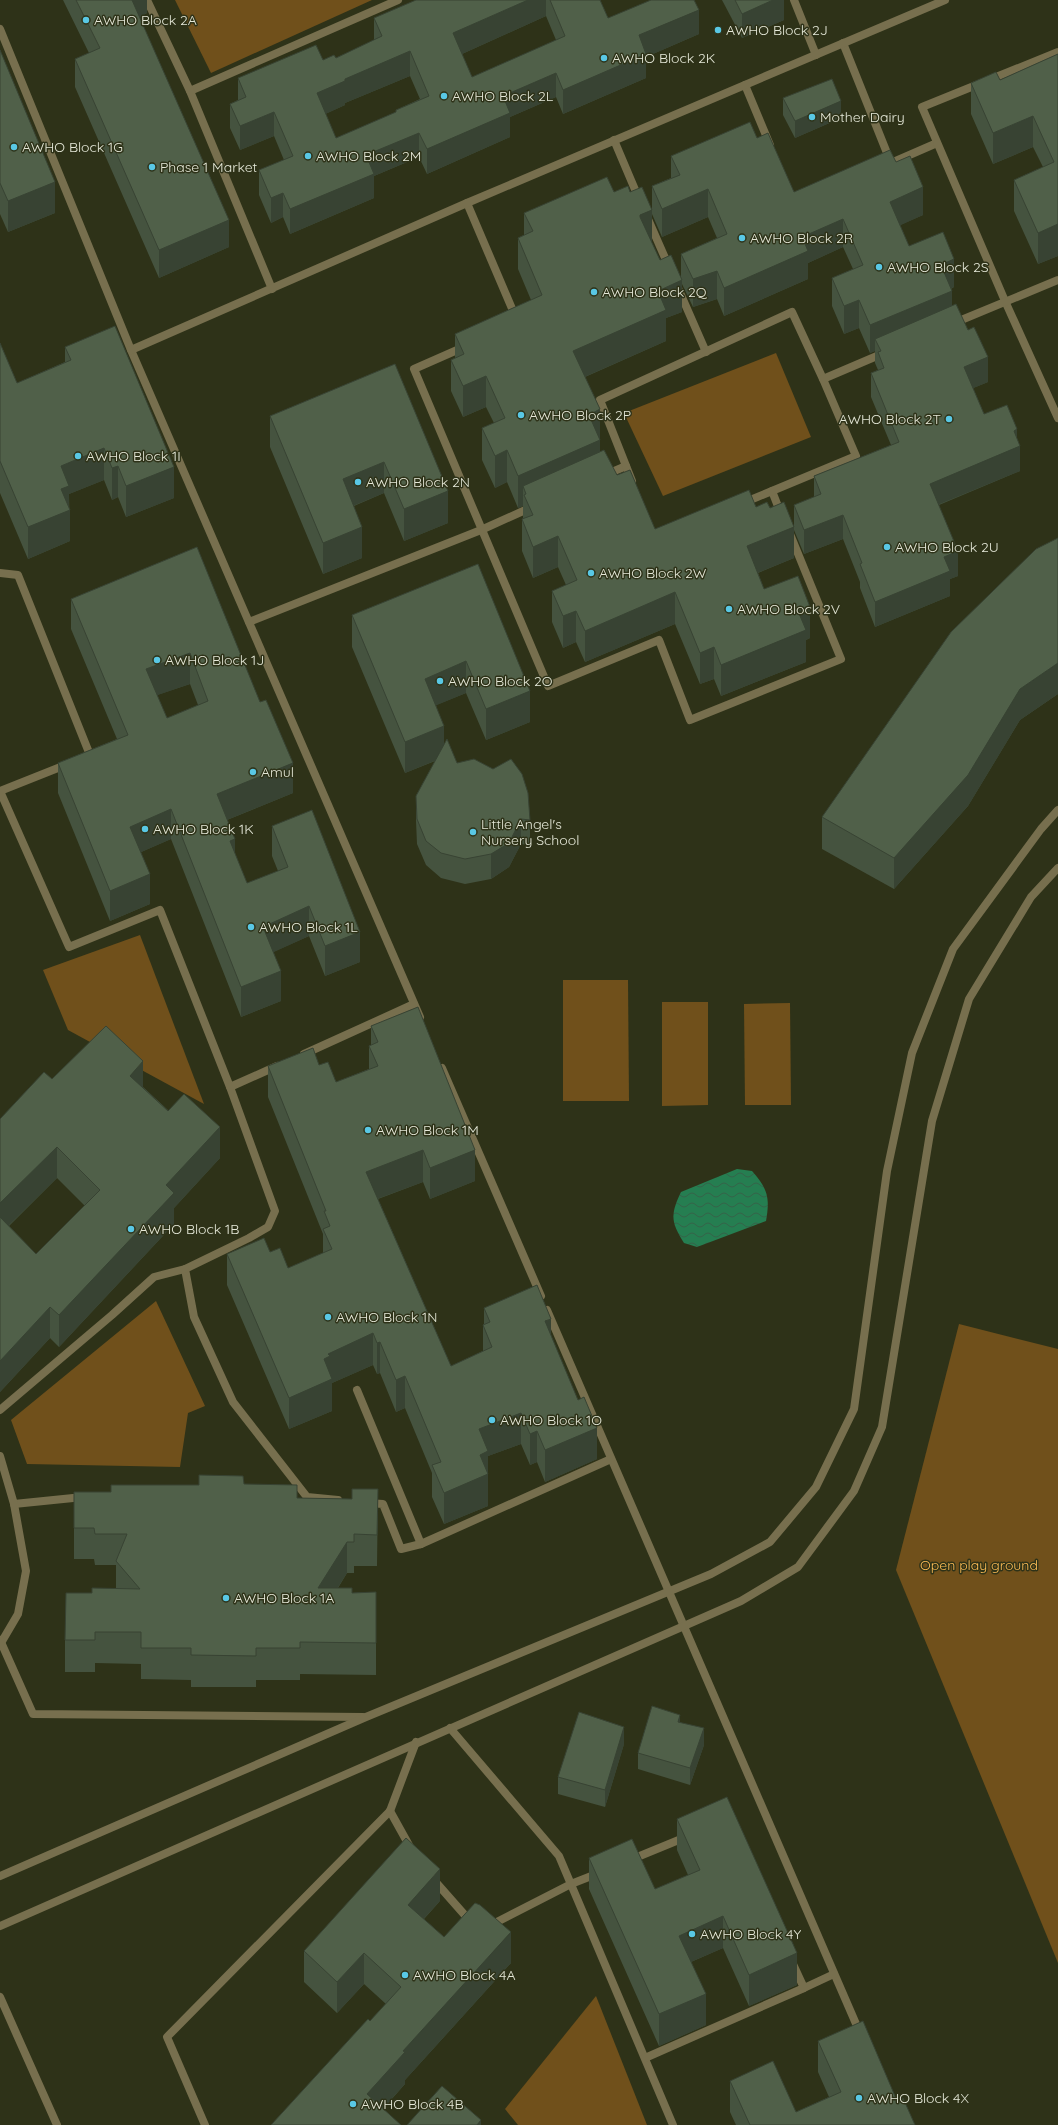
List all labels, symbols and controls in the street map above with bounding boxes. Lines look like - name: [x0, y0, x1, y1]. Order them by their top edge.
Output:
- place label: AWHO Block 2A: [94, 11, 197, 29]
- marker: AWHO Block 2A: [81, 15, 91, 25]
- place label: AWHO Block 2J: [726, 21, 828, 39]
- marker: AWHO Block 2J: [713, 25, 723, 35]
- place label: AWHO Block 2K: [612, 49, 715, 67]
- marker: AWHO Block 2K: [599, 53, 609, 63]
- place label: AWHO Block 2L: [452, 87, 554, 105]
- marker: AWHO Block 2L: [439, 91, 449, 101]
- place label: Mother Dairy: [820, 108, 905, 126]
- marker: Mother Dairy: [807, 112, 817, 122]
- place label: AWHO Block 1G: [22, 138, 123, 156]
- marker: AWHO Block 1G: [9, 142, 19, 152]
- place label: AWHO Block 2M: [316, 147, 421, 165]
- marker: AWHO Block 2M: [303, 151, 313, 161]
- place label: Phase 1 Market: [160, 158, 258, 176]
- marker: Phase 1 Market: [147, 162, 157, 172]
- place label: AWHO Block 2R: [750, 229, 853, 247]
- marker: AWHO Block 2R: [737, 233, 747, 243]
- place label: AWHO Block 2S: [887, 258, 989, 276]
- marker: AWHO Block 2S: [874, 262, 884, 272]
- place label: AWHO Block 2Q: [602, 283, 708, 301]
- marker: AWHO Block 2Q: [589, 287, 599, 297]
- place label: AWHO Block 2P: [529, 406, 631, 424]
- marker: AWHO Block 2P: [516, 410, 526, 420]
- place label: AWHO Block 2T: [839, 410, 941, 428]
- marker: AWHO Block 2T: [944, 414, 954, 424]
- place label: AWHO Block 1I: [86, 447, 181, 465]
- marker: AWHO Block 1I: [73, 451, 83, 461]
- place label: AWHO Block 2N: [366, 473, 470, 491]
- marker: AWHO Block 2N: [353, 477, 363, 487]
- place label: AWHO Block 2U: [895, 538, 999, 556]
- marker: AWHO Block 2U: [882, 542, 892, 552]
- place label: AWHO Block 2W: [599, 564, 707, 582]
- marker: AWHO Block 2W: [586, 568, 596, 578]
- place label: AWHO Block 2V: [737, 600, 840, 618]
- marker: AWHO Block 2V: [724, 604, 734, 614]
- place label: AWHO Block 1J: [165, 651, 264, 669]
- marker: AWHO Block 1J: [152, 655, 162, 665]
- place label: AWHO Block 2O: [448, 672, 553, 690]
- marker: AWHO Block 2O: [435, 676, 445, 686]
- place label: Amul: [261, 763, 294, 781]
- marker: Amul: [248, 767, 258, 777]
- place label: Little Angel's Nursery School: [481, 815, 579, 849]
- place label: AWHO Block 1K: [153, 820, 254, 838]
- marker: AWHO Block 1K: [140, 824, 150, 834]
- marker: Little Angel's Nursery School: [468, 827, 478, 837]
- place label: AWHO Block 1L: [259, 918, 358, 936]
- marker: AWHO Block 1L: [246, 922, 256, 932]
- place label: AWHO Block 1M: [376, 1121, 479, 1139]
- marker: AWHO Block 1M: [363, 1125, 373, 1135]
- place label: AWHO Block 1B: [139, 1220, 239, 1238]
- marker: AWHO Block 1B: [126, 1224, 136, 1234]
- place label: AWHO Block 1N: [336, 1308, 437, 1326]
- marker: AWHO Block 1N: [323, 1312, 333, 1322]
- place label: AWHO Block 1O: [500, 1411, 602, 1429]
- marker: AWHO Block 1O: [487, 1415, 497, 1425]
- park label: Open play ground: [920, 1556, 1038, 1574]
- place label: AWHO Block 1A: [234, 1589, 334, 1607]
- marker: AWHO Block 1A: [221, 1593, 231, 1603]
- place label: AWHO Block 4Y: [700, 1925, 801, 1943]
- marker: AWHO Block 4Y: [687, 1929, 697, 1939]
- place label: AWHO Block 4A: [413, 1966, 516, 1984]
- marker: AWHO Block 4A: [400, 1970, 410, 1980]
- place label: AWHO Block 4X: [867, 2089, 969, 2107]
- marker: AWHO Block 4X: [854, 2093, 864, 2103]
- place label: AWHO Block 4B: [361, 2095, 464, 2113]
- marker: AWHO Block 4B: [348, 2099, 358, 2109]

